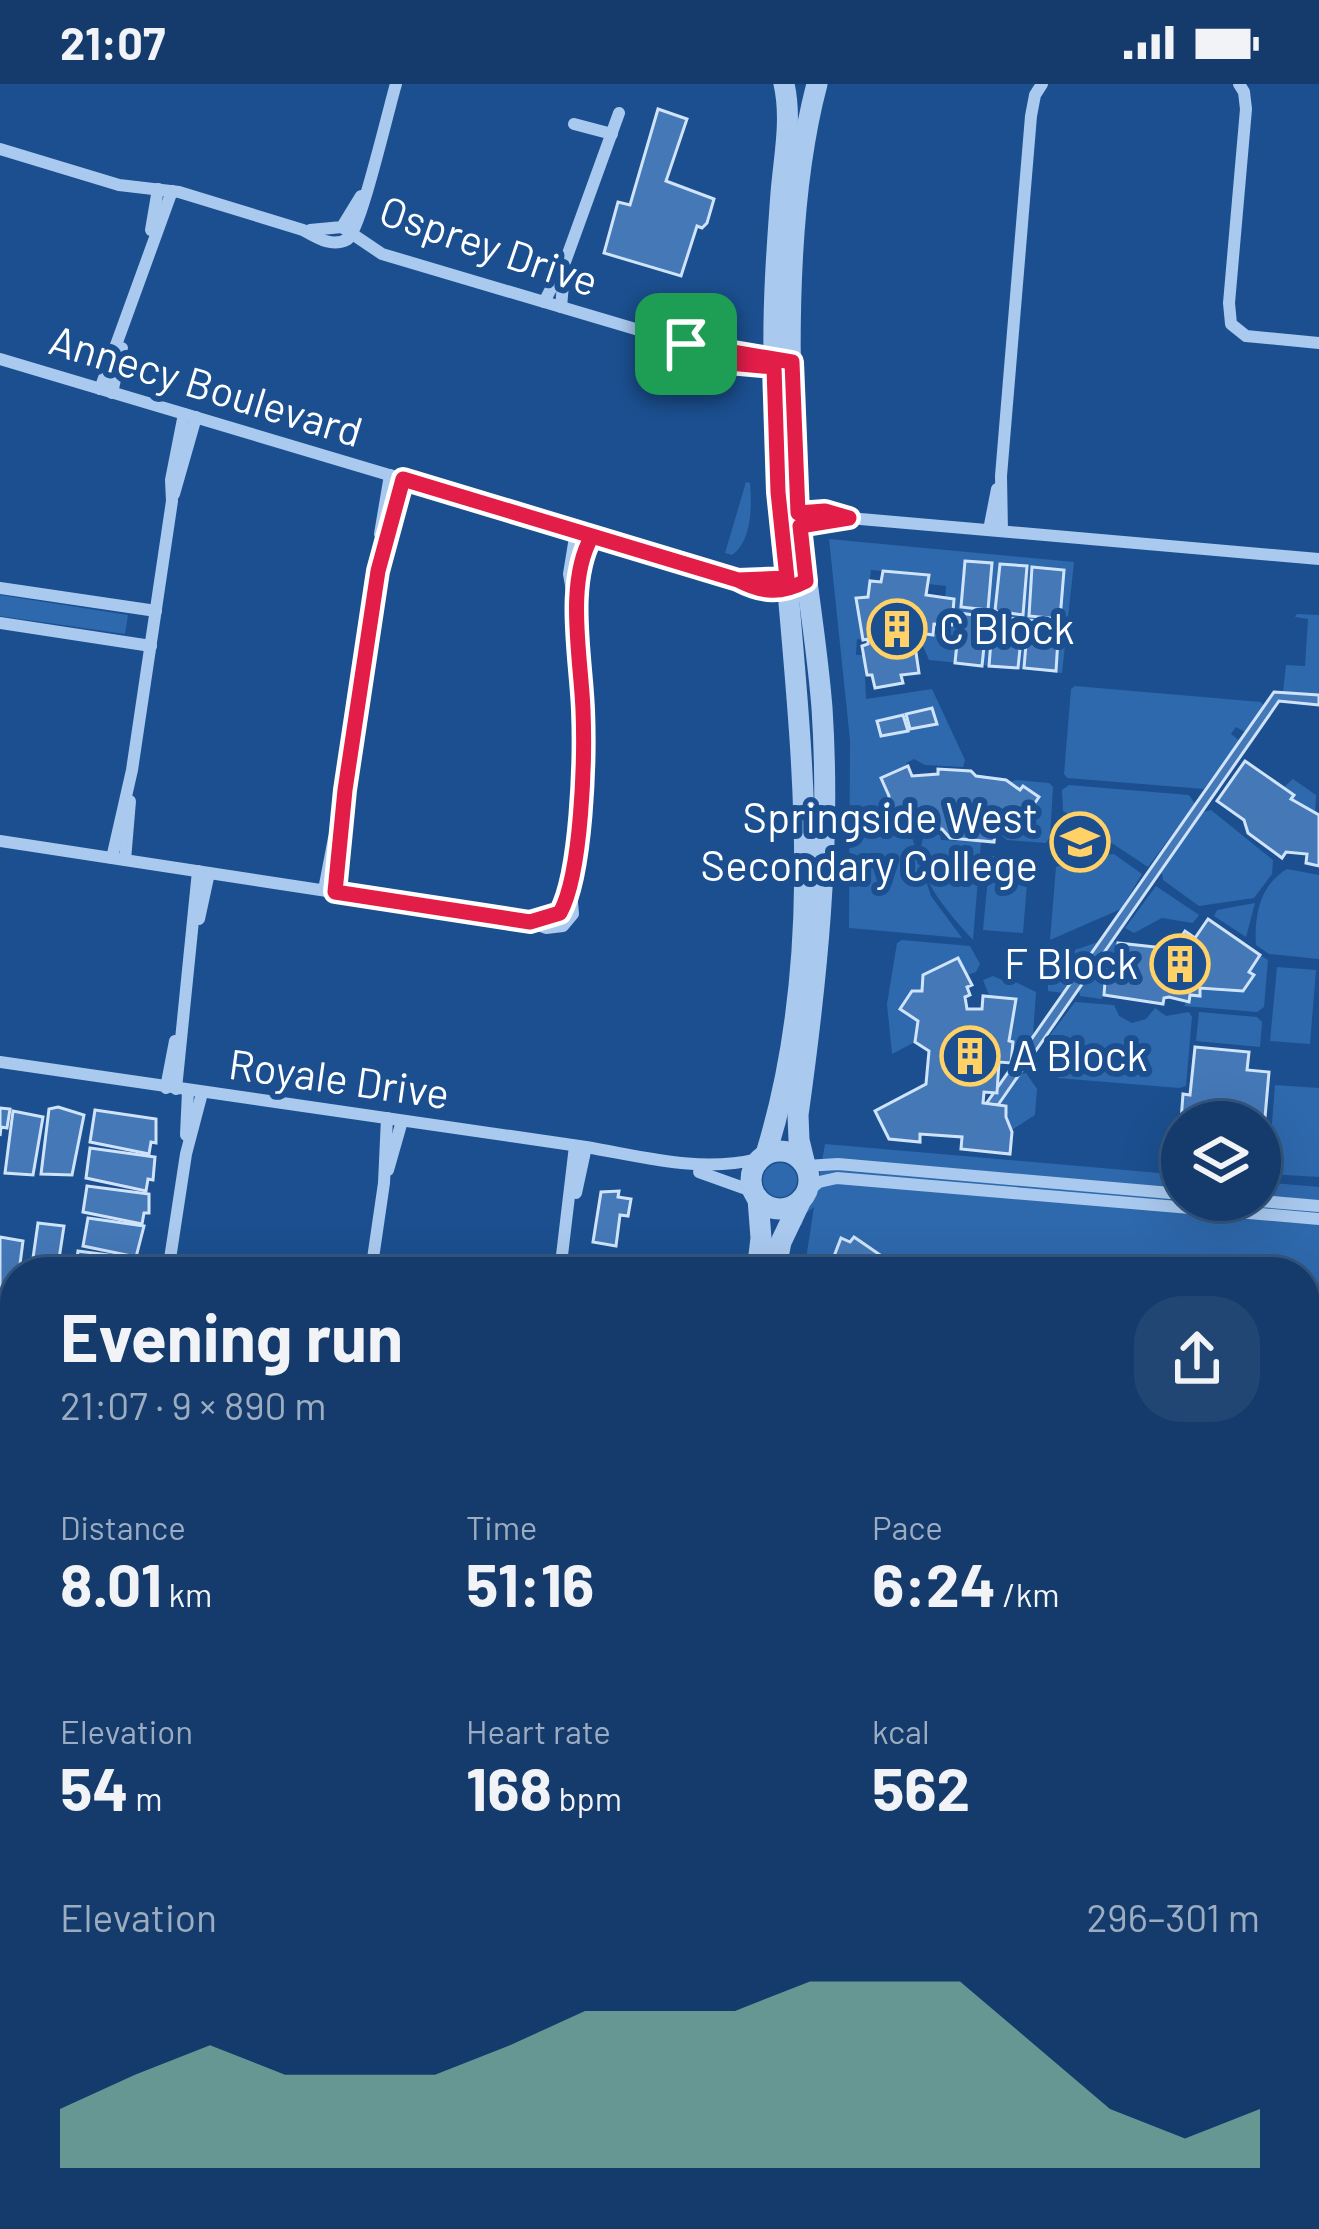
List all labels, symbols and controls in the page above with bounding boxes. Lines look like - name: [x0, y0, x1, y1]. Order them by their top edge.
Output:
- text: 21:07: [60, 15, 165, 69]
- street label: Osprey Drive: [374, 183, 605, 306]
- pin: [635, 293, 737, 395]
- icon: arrive: [653, 311, 719, 377]
- street label: Annecy Boulevard: [44, 313, 369, 456]
- building icon: C Block: [866, 598, 928, 660]
- place label: C Block: [939, 602, 1075, 652]
- place label: Springside West Secondary College: [701, 791, 1038, 890]
- school or university icon: Springside West Secondary College: [1049, 811, 1111, 873]
- building icon: F Block: [1149, 933, 1211, 995]
- place label: F Block: [1004, 937, 1138, 987]
- building icon: A Block: [939, 1025, 1001, 1087]
- place label: A Block: [1012, 1029, 1148, 1079]
- street label: Royale Drive: [226, 1037, 453, 1118]
- map controls: [1161, 1101, 1281, 1221]
- button: layers: [1161, 1101, 1281, 1221]
- text: Evening run: [60, 1296, 403, 1375]
- button: share: [1134, 1296, 1260, 1422]
- text: 21:07 · 9 × 890 m: [60, 1381, 327, 1428]
- text: Distance: [60, 1507, 186, 1547]
- text: Time: [466, 1507, 537, 1547]
- text: Pace: [872, 1507, 943, 1547]
- text: 8.01: [60, 1547, 162, 1619]
- text: 51:16: [466, 1547, 594, 1619]
- text: 6:24: [872, 1547, 996, 1619]
- text: km: [162, 1574, 212, 1614]
- text: /km: [996, 1574, 1060, 1614]
- text: Elevation: [60, 1711, 193, 1751]
- text: Heart rate: [466, 1711, 611, 1751]
- text: kcal: [872, 1711, 930, 1751]
- text: 54: [60, 1751, 129, 1823]
- text: 168: [466, 1751, 552, 1823]
- text: 562: [872, 1751, 970, 1823]
- text: m: [129, 1778, 163, 1818]
- text: bpm: [552, 1778, 622, 1818]
- text: Elevation: [60, 1893, 217, 1940]
- text: 296–301 m: [1086, 1893, 1260, 1940]

